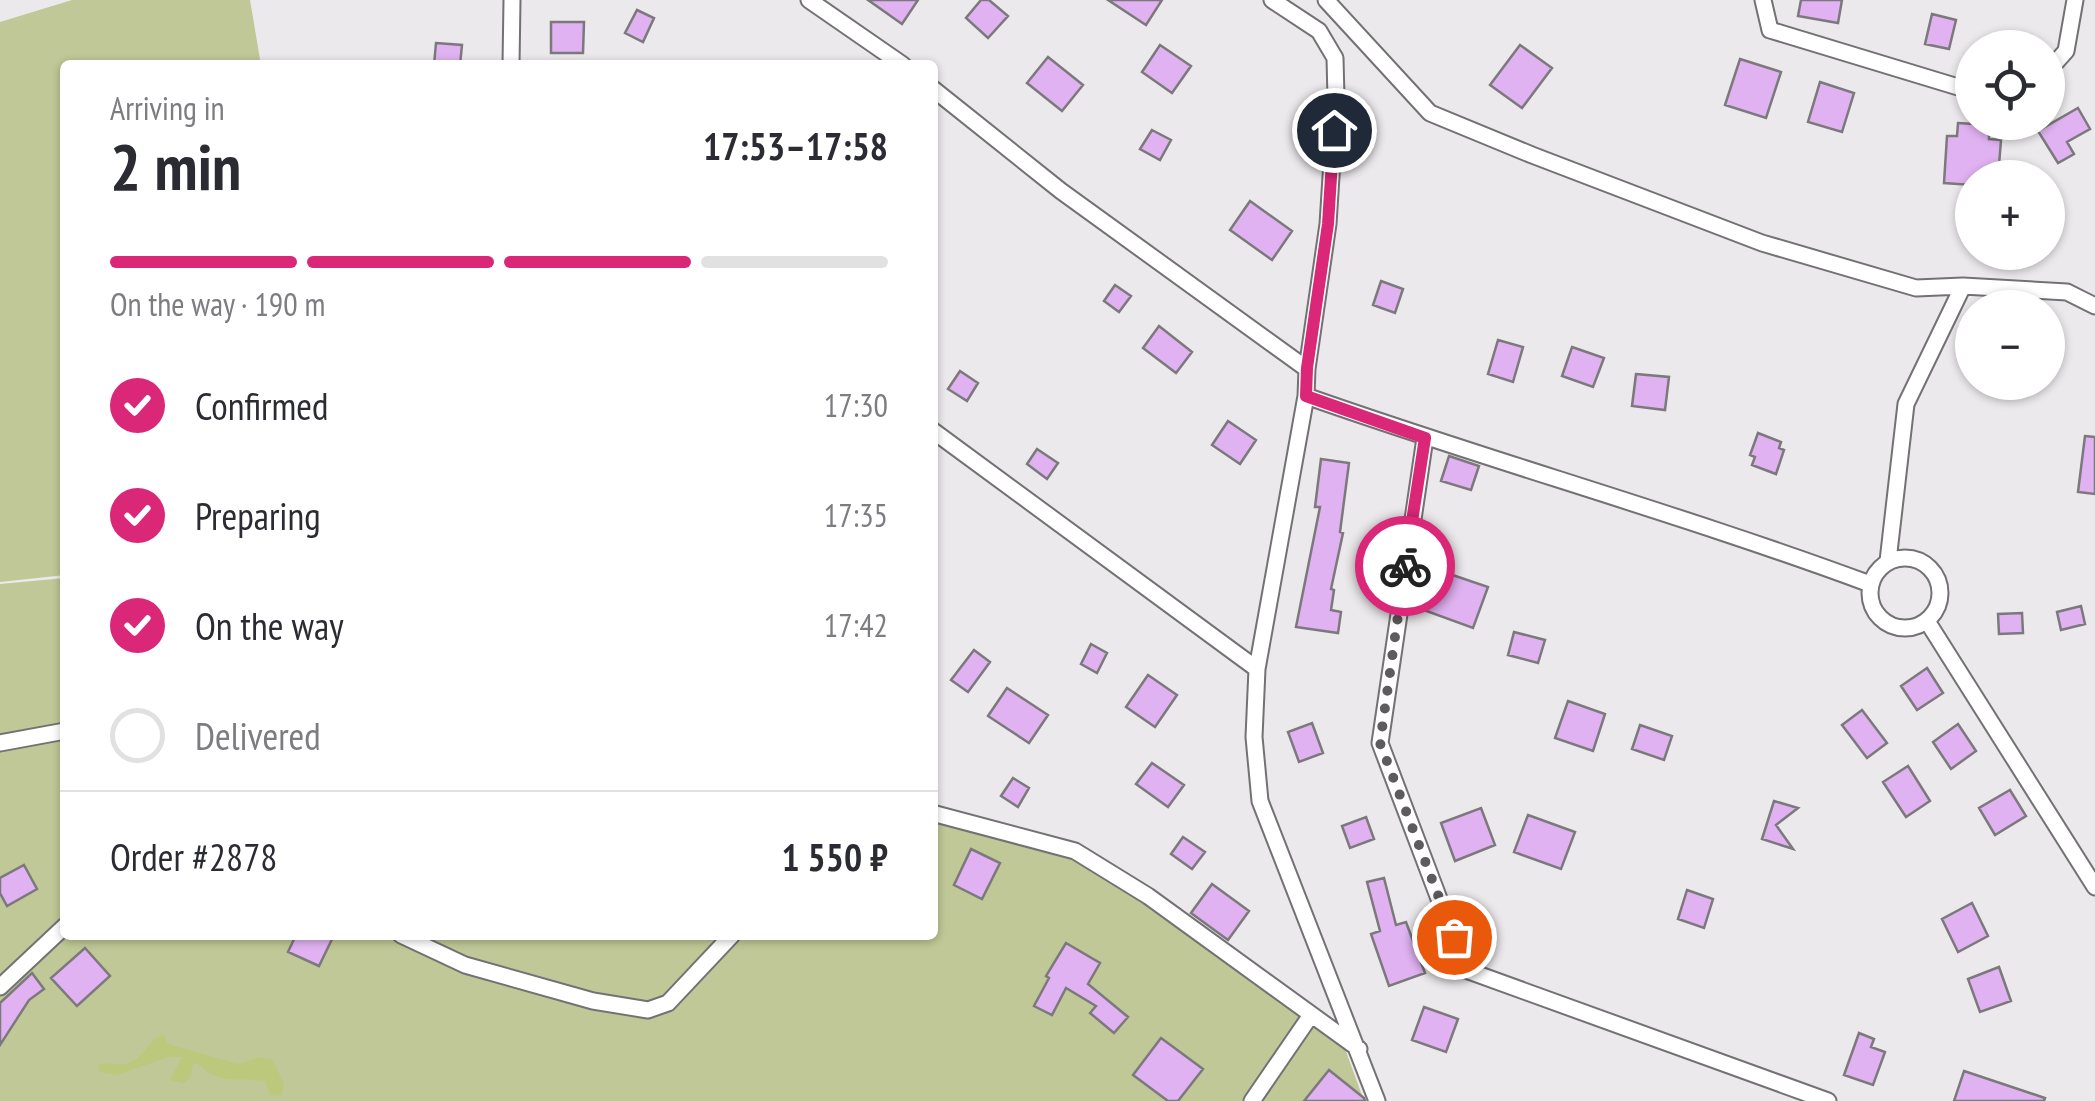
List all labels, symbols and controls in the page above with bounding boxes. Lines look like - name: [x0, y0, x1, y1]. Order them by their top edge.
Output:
- map controls: [1955, 30, 2065, 400]
- button: locate: [1955, 30, 2065, 140]
- text: Arriving in: [110, 87, 225, 129]
- pin: [1292, 88, 1377, 173]
- icon: home: [1307, 103, 1362, 158]
- text: 17:53–17:58: [703, 121, 888, 170]
- text: 2 min: [110, 124, 241, 208]
- button: +: [1955, 160, 2065, 270]
- text: On the way · 190 m: [110, 283, 325, 325]
- button: −: [1955, 290, 2065, 400]
- icon: check: [110, 378, 165, 433]
- text: Confirmed: [195, 381, 328, 430]
- text: 17:30: [824, 384, 888, 426]
- icon: check: [110, 488, 165, 543]
- text: Preparing: [195, 491, 321, 540]
- text: 17:35: [824, 494, 888, 536]
- courier: [1355, 516, 1455, 616]
- icon: bike: [1378, 539, 1433, 594]
- icon: check: [110, 598, 165, 653]
- text: On the way: [195, 601, 343, 650]
- text: 17:42: [824, 604, 888, 646]
- text: Delivered: [195, 711, 321, 760]
- text: Order #2878: [110, 832, 277, 881]
- text: 1 550 ₽: [782, 832, 888, 881]
- pin: [1412, 895, 1497, 980]
- icon: bag: [1427, 910, 1482, 965]

